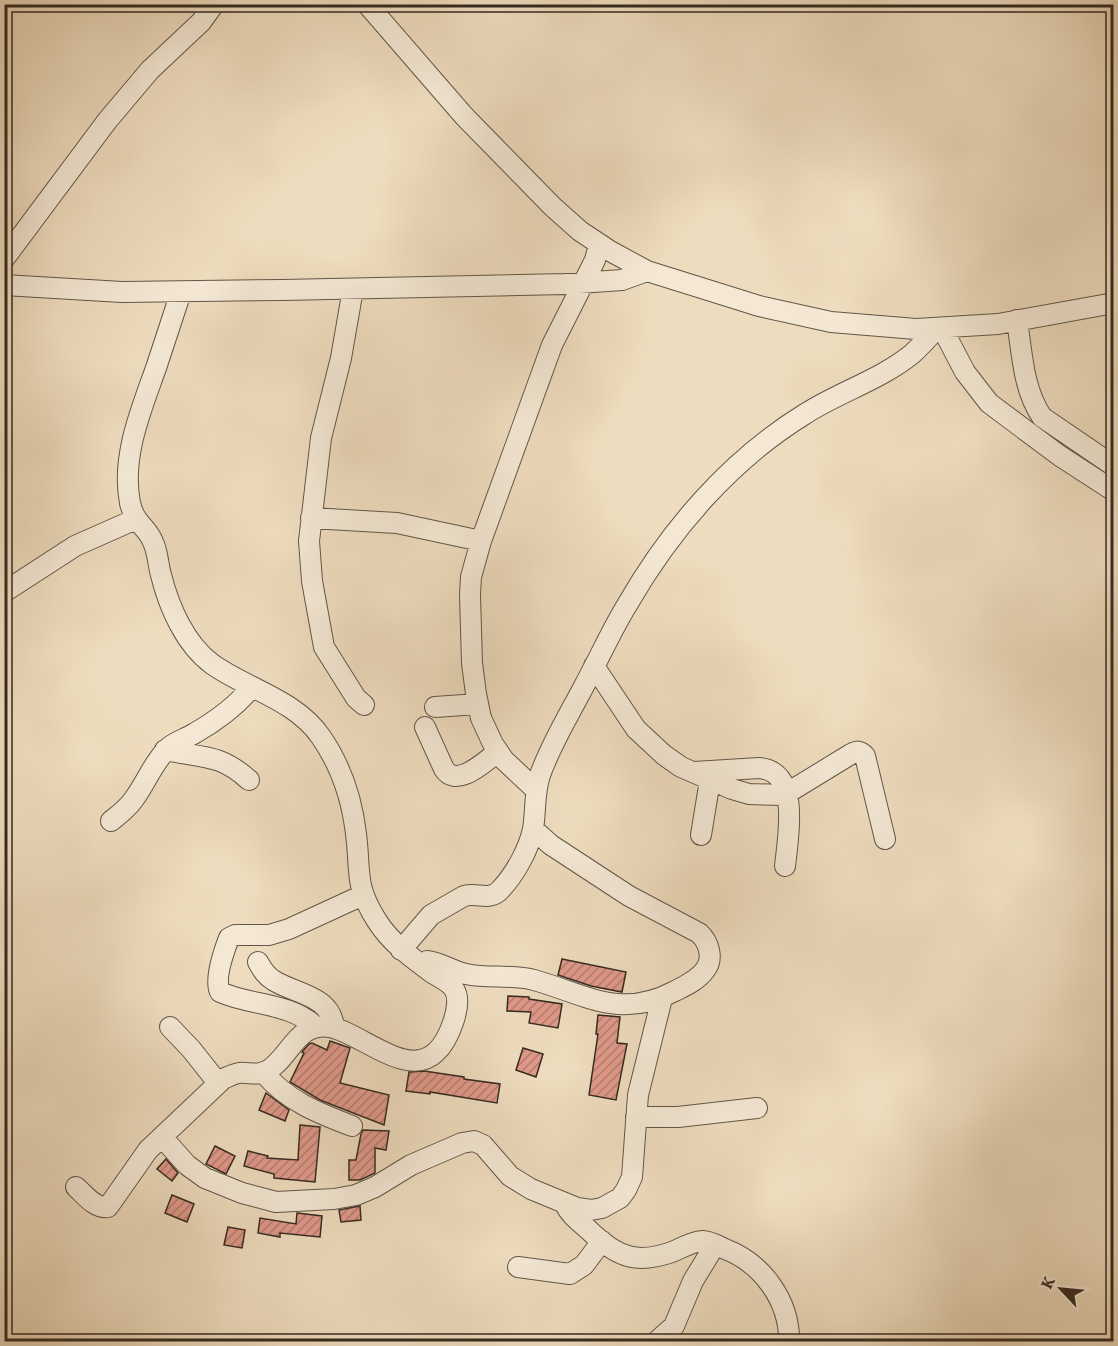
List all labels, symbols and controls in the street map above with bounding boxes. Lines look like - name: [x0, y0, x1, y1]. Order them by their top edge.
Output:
- north arrow: [1031, 1259, 1091, 1319]
- text: K: [1037, 1273, 1062, 1293]

